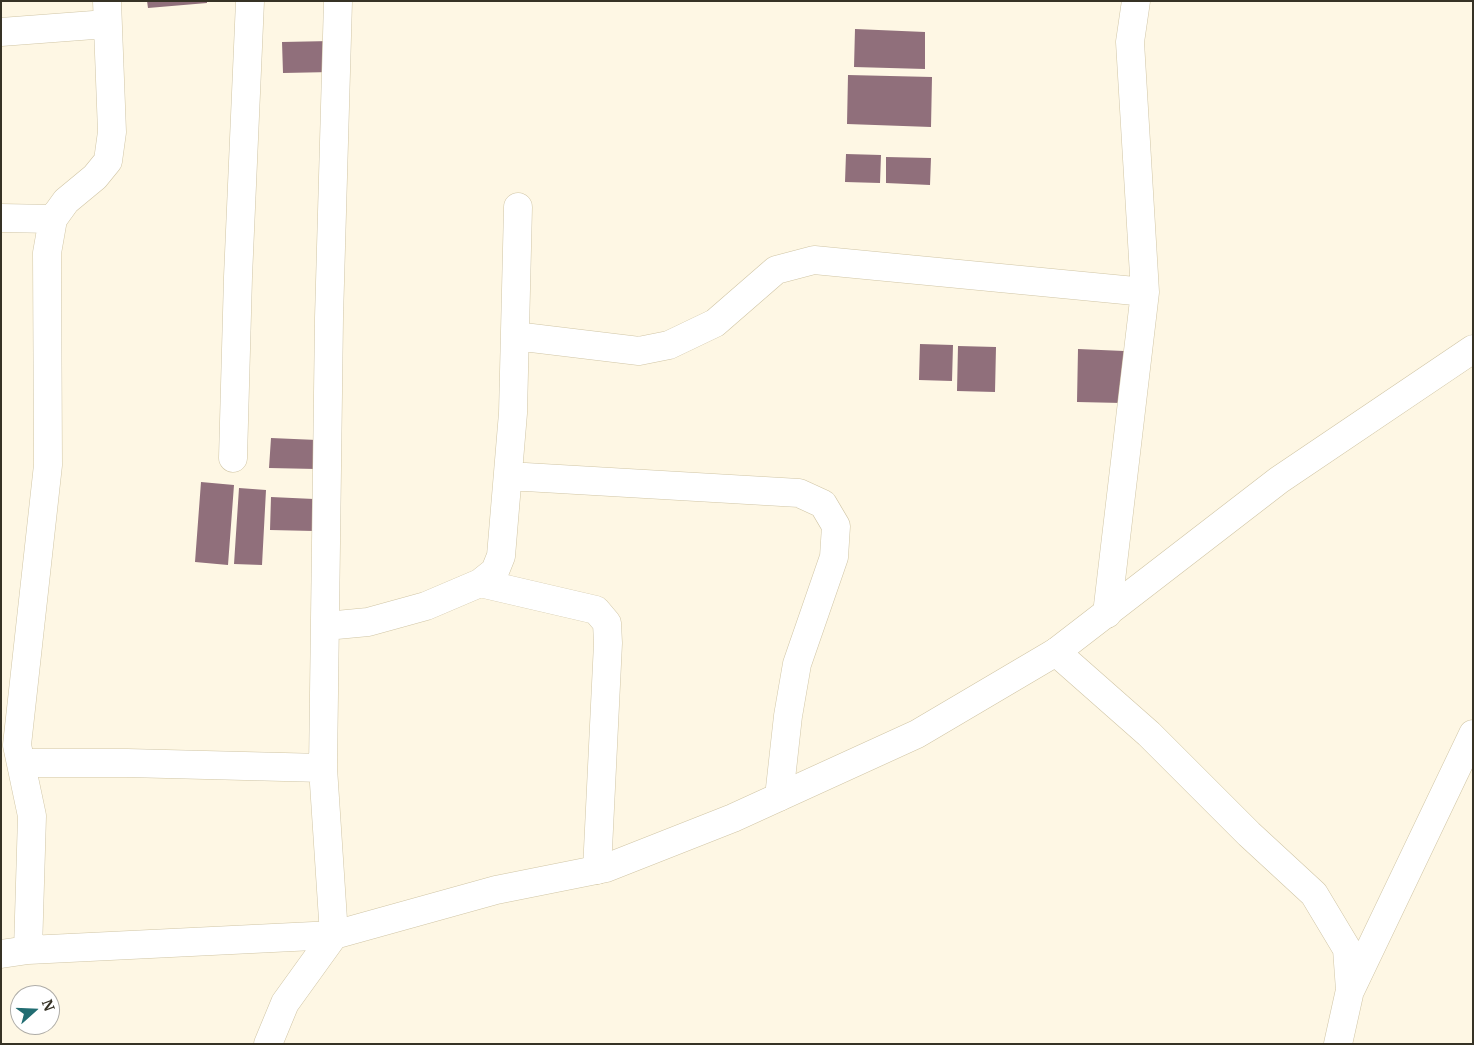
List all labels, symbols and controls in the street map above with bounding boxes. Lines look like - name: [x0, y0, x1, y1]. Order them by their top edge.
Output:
- north arrow: [10, 985, 60, 1035]
- text: N: [38, 997, 59, 1013]

